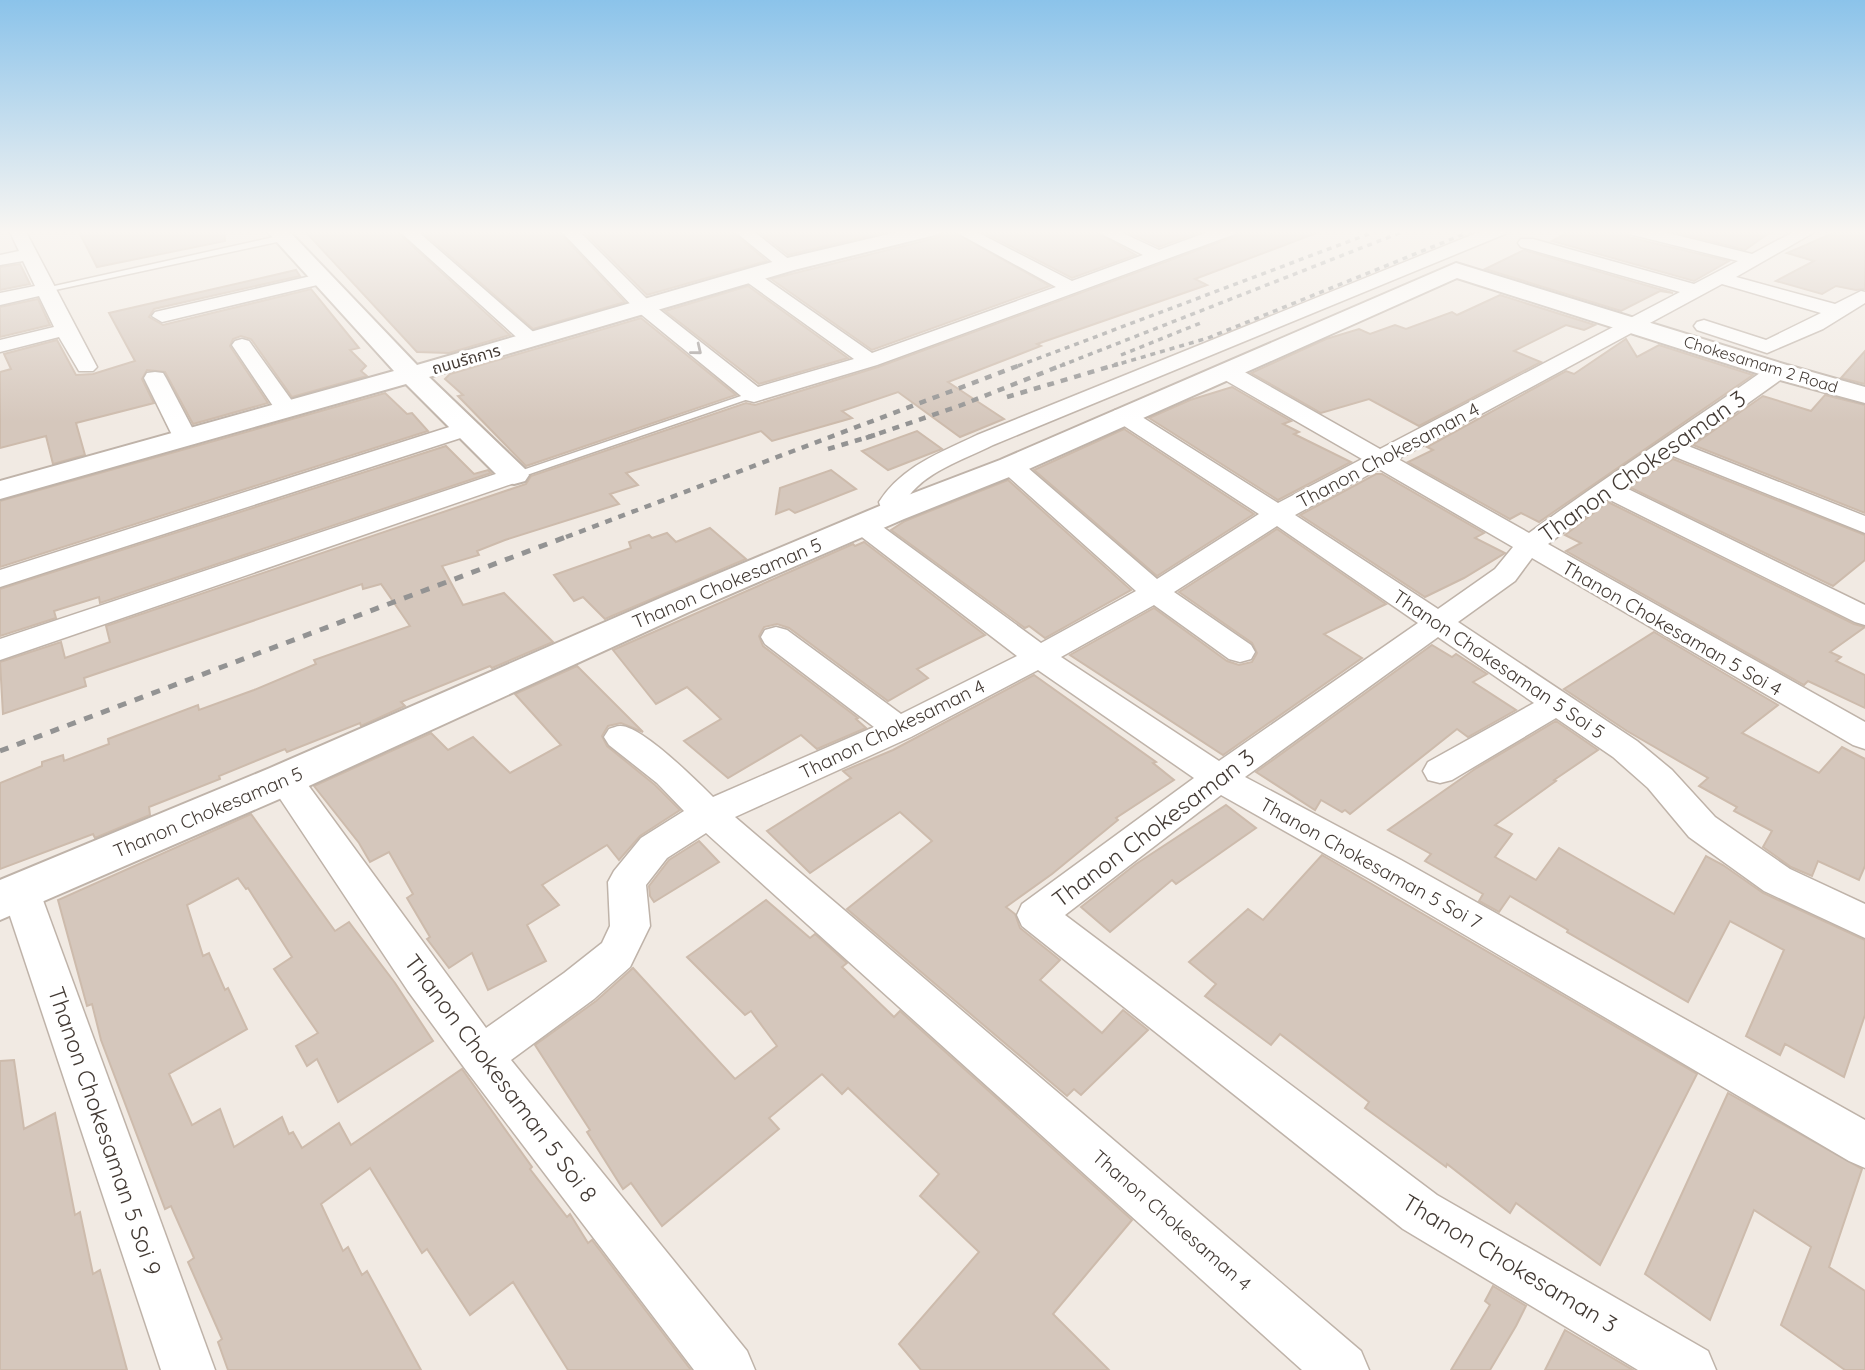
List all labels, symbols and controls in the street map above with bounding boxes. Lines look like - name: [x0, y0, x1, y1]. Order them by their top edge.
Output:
- street label: Chokesamam 2 Road: [1682, 331, 1840, 397]
- street label: ถนนรัถการ: [429, 340, 503, 378]
- one-way arrow: [690, 341, 702, 354]
- street label: Thanon Chokesaman 3: [1533, 384, 1751, 548]
- street label: Thanon Chokesaman 4: [1293, 397, 1483, 513]
- street label: Thanon Chokesaman 5: [629, 532, 825, 634]
- street label: Thanon Chokesaman 5 Soi 4: [1558, 555, 1786, 701]
- street label: Thanon Chokesaman 5 Soi 5: [1388, 584, 1610, 744]
- street label: Thanon Chokesaman 4: [795, 674, 989, 784]
- street label: Thanon Chokesaman 3: [1046, 742, 1260, 914]
- street label: Thanon Chokesaman 5: [110, 761, 306, 863]
- street label: Thanon Chokesaman 5 Soi 7: [1256, 792, 1486, 934]
- street label: Thanon Chokesaman 5 Soi 8: [398, 948, 604, 1208]
- street label: Thanon Chokesaman 5 Soi 9: [42, 983, 168, 1279]
- street label: Thanon Chokesaman 4: [1087, 1144, 1257, 1296]
- street label: Thanon Chokesaman 3: [1397, 1187, 1623, 1339]

